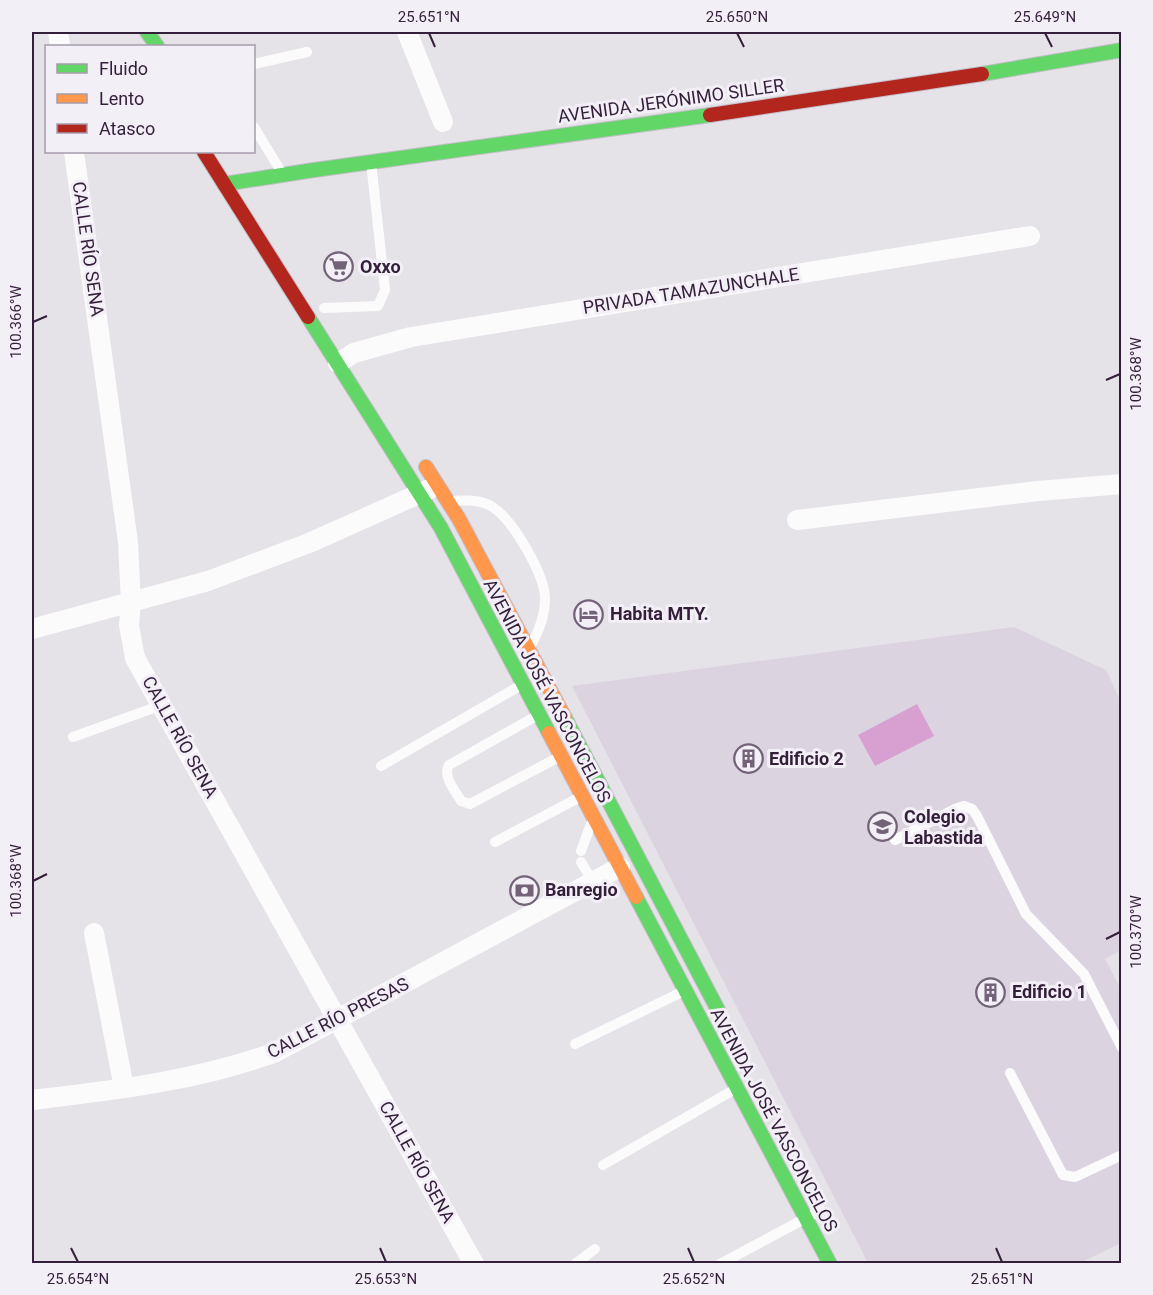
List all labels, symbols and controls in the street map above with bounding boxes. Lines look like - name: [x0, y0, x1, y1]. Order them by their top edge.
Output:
- text: 25.651°N: [398, 8, 460, 26]
- text: 25.650°N: [706, 8, 768, 26]
- text: 25.649°N: [1014, 8, 1076, 26]
- legend: [45, 45, 255, 153]
- text: Fluido: [99, 58, 148, 79]
- street label: AVENIDA JERÓNIMO SILLER: [556, 74, 786, 127]
- text: Lento: [99, 88, 144, 109]
- text: Atasco: [99, 118, 155, 139]
- street label: CALLE RÍO SENA: [69, 180, 108, 318]
- supermarket icon: Oxxo: [323, 251, 355, 283]
- place label: Oxxo: [360, 256, 401, 277]
- street label: PRIVADA TAMAZUNCHALE: [581, 263, 800, 318]
- text: 100.366°W: [7, 285, 25, 359]
- text: 100.368°W: [1127, 337, 1145, 411]
- street label: AVENIDA JOSÉ VASCONCELOS: [479, 575, 616, 806]
- hotel icon: Habita MTY.: [573, 598, 605, 630]
- place label: Habita MTY.: [610, 603, 709, 624]
- street label: CALLE RÍO SENA: [138, 672, 223, 802]
- building icon: Edificio 2: [732, 743, 764, 775]
- place label: Edificio 2: [769, 748, 844, 769]
- place label: Colegio Labastida: [904, 806, 983, 848]
- school or university icon: Colegio Labastida: [867, 811, 899, 843]
- text: 100.368°W: [7, 844, 25, 918]
- bank icon: Banregio: [508, 874, 540, 906]
- place label: Banregio: [545, 879, 618, 900]
- text: 100.370°W: [1127, 895, 1145, 969]
- street label: CALLE RÍO PRESAS: [263, 973, 412, 1062]
- building icon: Edificio 1: [975, 976, 1007, 1008]
- place label: Edificio 1: [1012, 981, 1087, 1002]
- street label: AVENIDA JOSÉ VASCONCELOS: [706, 1004, 843, 1235]
- street label: CALLE RÍO SENA: [375, 1097, 460, 1227]
- text: 25.654°N: [47, 1270, 109, 1288]
- text: 25.653°N: [355, 1270, 417, 1288]
- text: 25.652°N: [663, 1270, 725, 1288]
- text: 25.651°N: [971, 1270, 1033, 1288]

